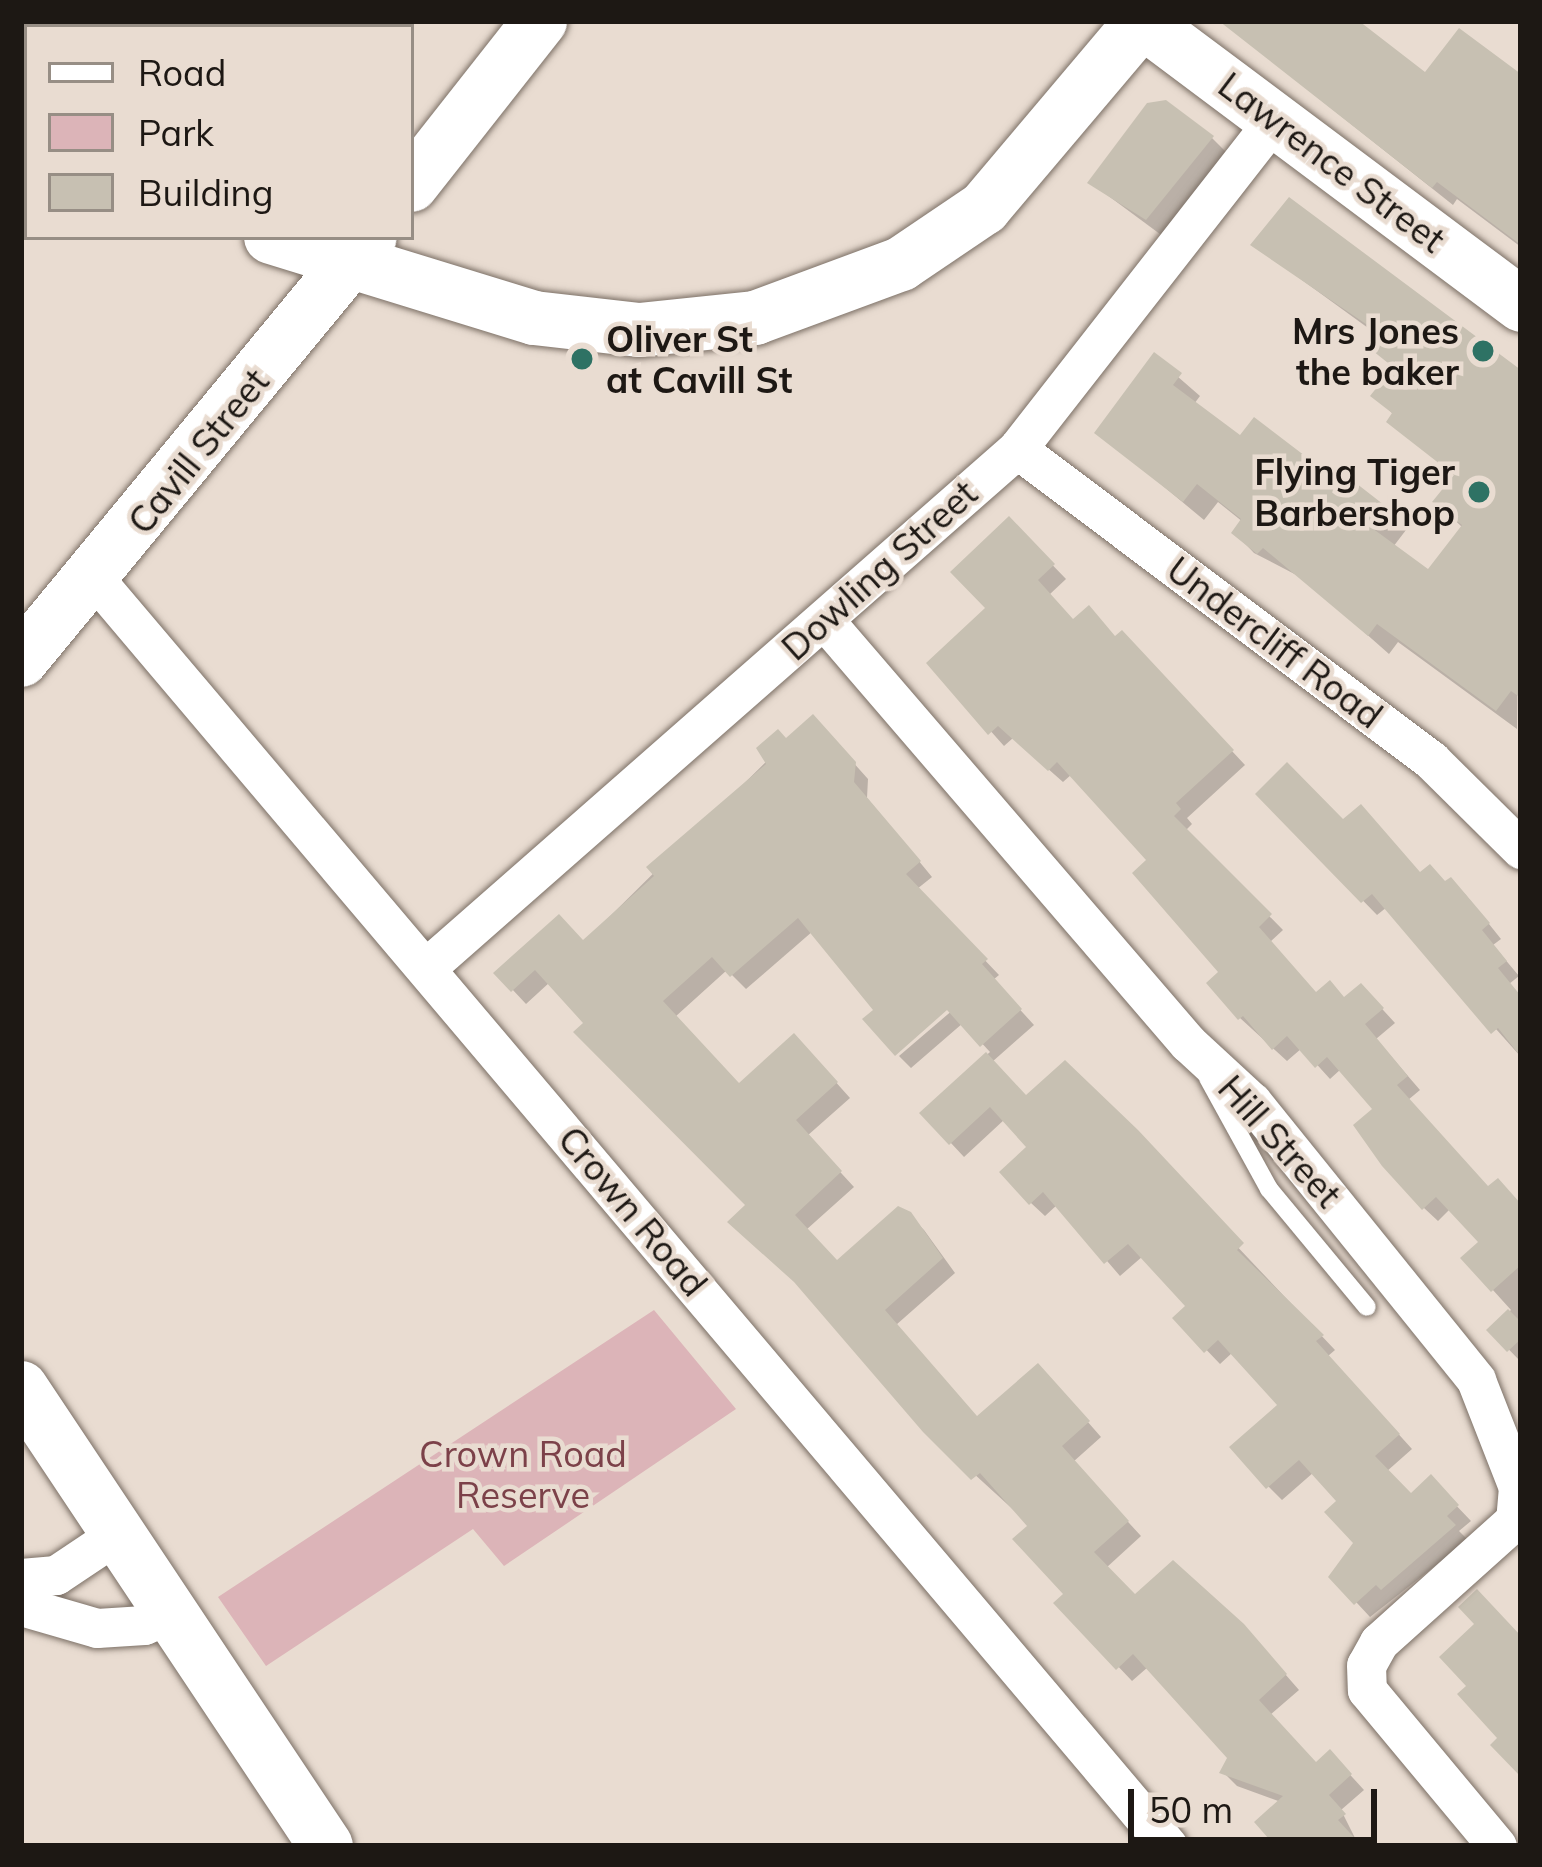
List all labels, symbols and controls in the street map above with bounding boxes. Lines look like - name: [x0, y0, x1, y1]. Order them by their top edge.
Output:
- legend: [24, 24, 414, 240]
- text: Road: [138, 50, 226, 95]
- street label: Lawrence Street: [1210, 63, 1454, 261]
- text: Park: [138, 110, 214, 155]
- text: Building: [138, 170, 273, 215]
- place label: Mrs Jones the baker: [1292, 308, 1459, 393]
- place label: Oliver St at Cavill St: [606, 316, 792, 401]
- marker: Mrs Jones the baker: [1470, 338, 1496, 364]
- marker: Oliver St at Cavill St: [569, 346, 595, 372]
- street label: Cavill Street: [119, 360, 277, 542]
- place label: Flying Tiger Barbershop: [1254, 449, 1455, 534]
- street label: Dowling Street: [773, 471, 985, 669]
- marker: Flying Tiger Barbershop: [1466, 479, 1492, 505]
- street label: Undercliff Road: [1159, 547, 1391, 737]
- street label: Hill Street: [1210, 1066, 1350, 1216]
- street label: Crown Road: [550, 1118, 716, 1304]
- park label: Crown Road Reserve: [419, 1431, 627, 1516]
- scale bar: [1134, 1765, 1383, 1839]
- text: 50 m: [1149, 1787, 1233, 1832]

